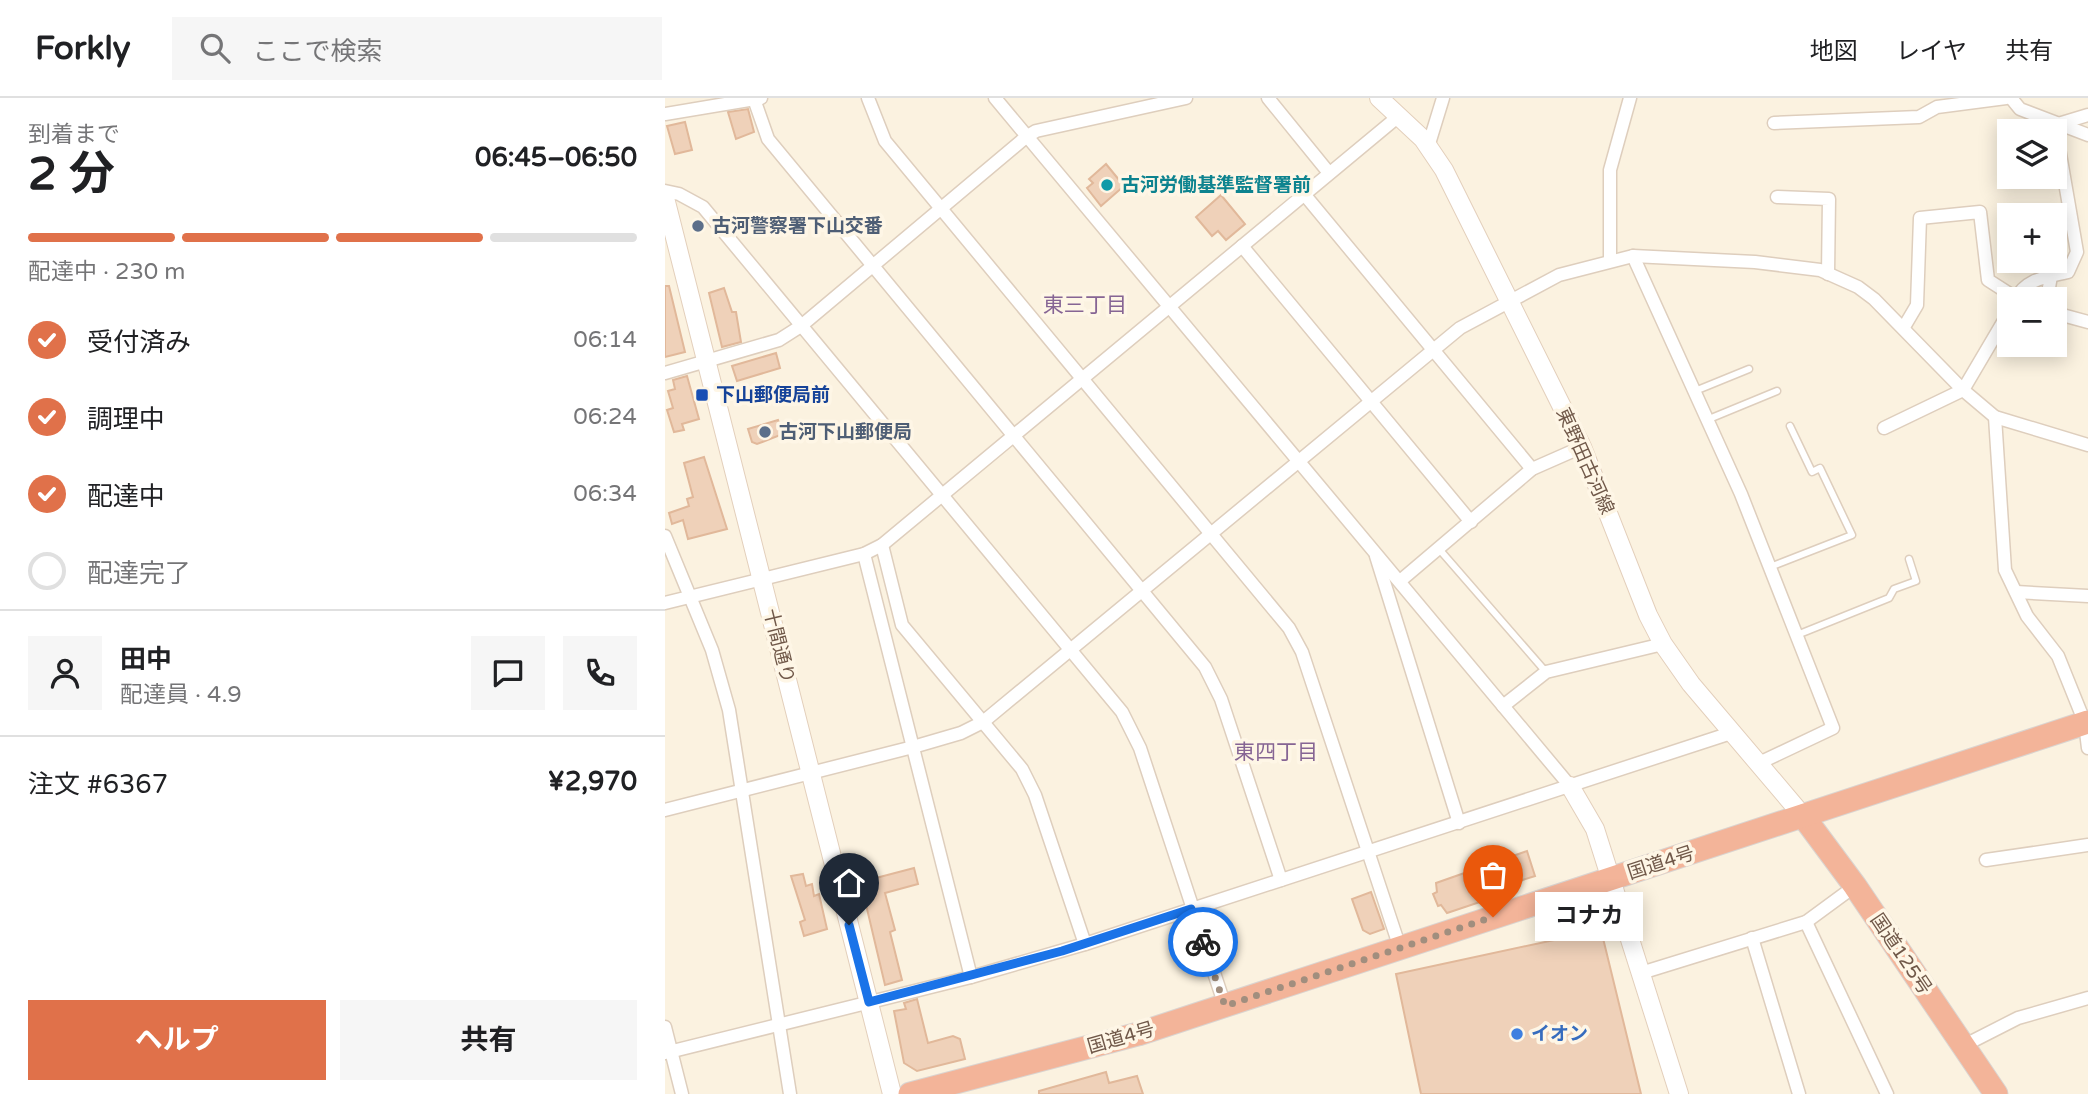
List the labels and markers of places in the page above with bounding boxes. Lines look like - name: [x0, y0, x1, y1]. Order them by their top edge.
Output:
- place label: 古河労働基準監督署前: [1121, 174, 1311, 196]
- marker: 古河労働基準監督署前: [1099, 177, 1115, 193]
- place label: 古河警察署下山交番: [712, 215, 883, 237]
- marker: 古河警察署下山交番: [690, 218, 706, 234]
- place label: 下山郵便局前: [716, 384, 830, 406]
- marker: 下山郵便局前: [694, 387, 710, 403]
- place label: 古河下山郵便局: [779, 421, 912, 443]
- marker: 古河下山郵便局: [757, 424, 773, 440]
- pin: [1463, 845, 1523, 917]
- pin: [819, 853, 879, 925]
- callout: コナカ: [1535, 892, 1643, 942]
- place label: イオン: [1531, 1023, 1588, 1045]
- marker: イオン: [1509, 1026, 1525, 1042]

